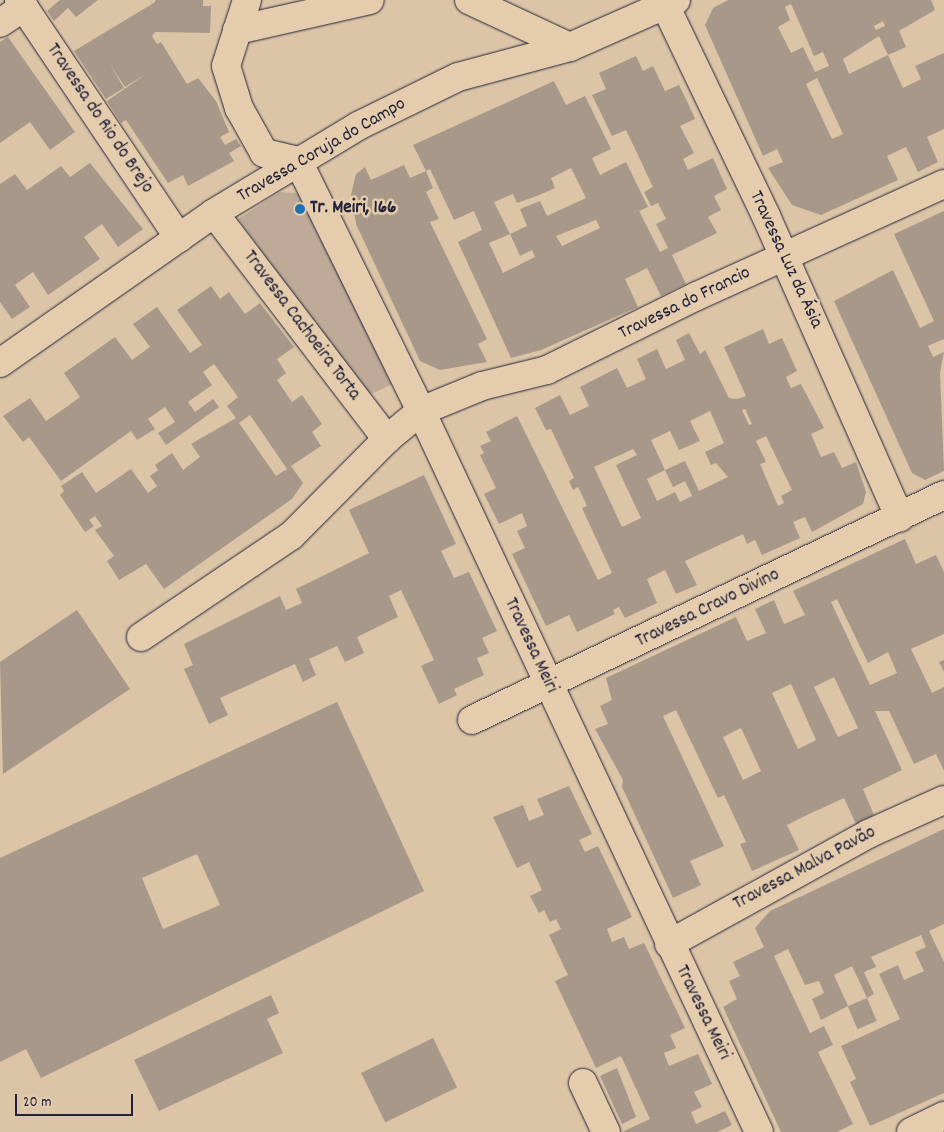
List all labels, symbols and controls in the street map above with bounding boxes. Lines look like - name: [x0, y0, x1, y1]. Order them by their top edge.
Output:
- street label: Travessa do Rio do Brejo: [40, 40, 158, 198]
- street label: Travessa Coruja do Campo: [234, 93, 410, 209]
- street label: Travessa Luz da Ásia: [743, 188, 827, 332]
- place label: Tr. Meiri, 166: [310, 198, 396, 220]
- marker: Tr. Meiri, 166: [294, 203, 306, 215]
- street label: Travessa Cachoeira Torta: [237, 247, 365, 405]
- street label: Travessa do Francio: [615, 262, 755, 346]
- street label: Travessa Cravo Divino: [632, 564, 784, 654]
- street label: Travessa Meiri: [498, 595, 562, 697]
- street label: Travessa Malva Pavão: [730, 822, 880, 916]
- street label: Travessa Meiri: [669, 962, 735, 1064]
- scale bar: [18, 1084, 135, 1116]
- text: 20 m: [23, 1092, 51, 1114]

